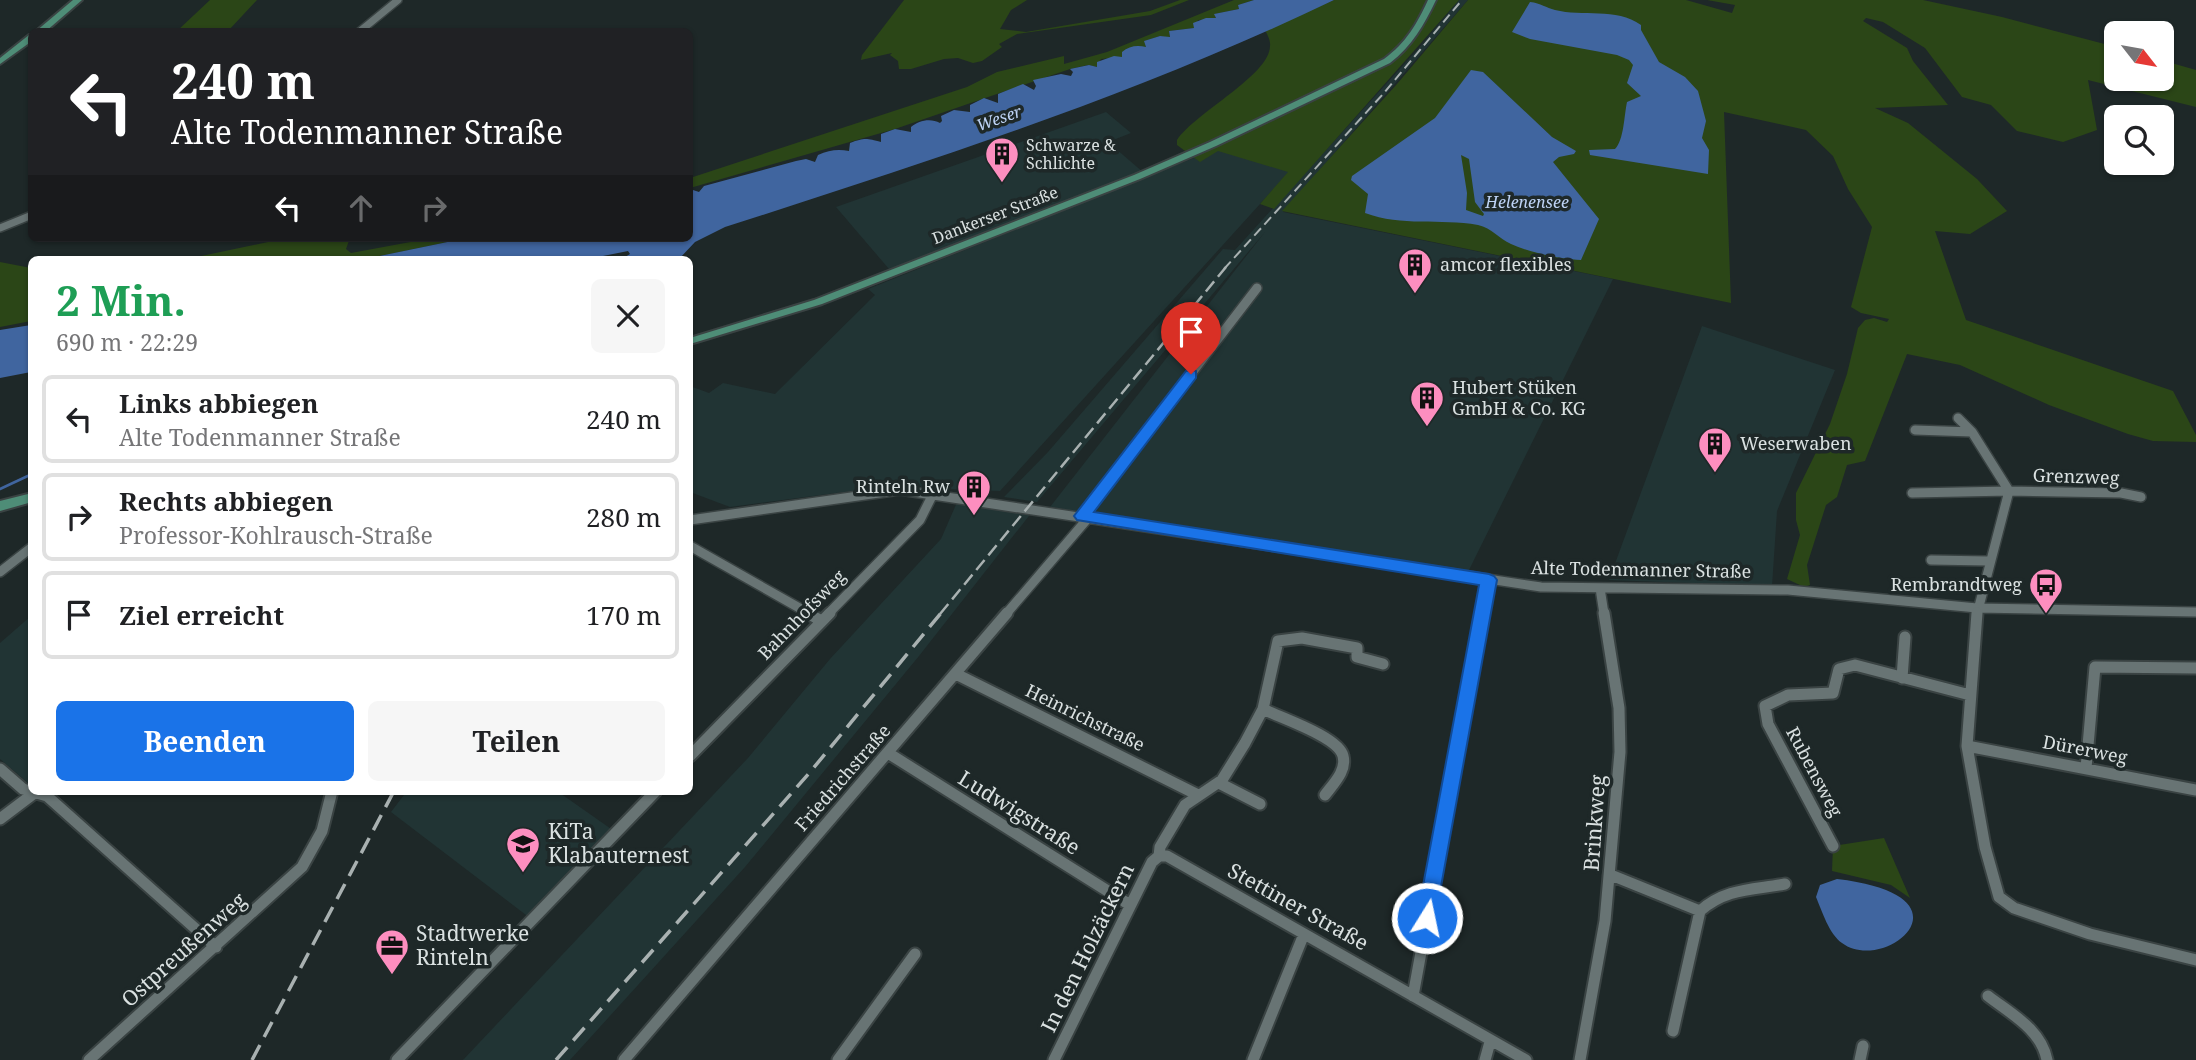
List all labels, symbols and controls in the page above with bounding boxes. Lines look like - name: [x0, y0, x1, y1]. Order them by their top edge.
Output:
- north arrow: [2104, 21, 2174, 91]
- map controls: [2104, 21, 2174, 175]
- text: 240 m: [171, 47, 315, 113]
- icon: left: [56, 56, 147, 147]
- water label: Weser: [973, 100, 1025, 136]
- button: search: [2104, 105, 2174, 175]
- text: Alte Todenmanner Straße: [171, 110, 563, 153]
- place label: Schwarze & Schlichte: [1026, 134, 1116, 174]
- building icon: Schwarze & Schlichte: [983, 135, 1021, 184]
- street label: Dankerser Straße: [929, 181, 1061, 249]
- icon: left: [269, 189, 307, 227]
- icon: ahead: [342, 189, 380, 227]
- icon: right: [415, 189, 453, 227]
- water label: Helenensee: [1484, 191, 1569, 213]
- building icon: amcor flexibles: [1396, 246, 1434, 295]
- place label: amcor flexibles: [1440, 252, 1572, 276]
- text: 2 Min.: [56, 271, 186, 328]
- button: close: [591, 279, 665, 353]
- pin: [1161, 302, 1221, 374]
- icon: arrive: [1172, 313, 1210, 351]
- text: 690 m · 22:29: [56, 326, 198, 358]
- place label: Hubert Stüken GmbH & Co. KG: [1452, 375, 1586, 420]
- building icon: Hubert Stüken GmbH & Co. KG: [1408, 379, 1446, 428]
- text: Links abbiegen: [119, 385, 318, 421]
- icon: left: [60, 400, 98, 438]
- text: 240 m: [586, 401, 661, 437]
- text: Alte Todenmanner Straße: [119, 421, 401, 453]
- building icon: Weserwaben: [1696, 425, 1734, 474]
- place label: Weserwaben: [1740, 431, 1852, 455]
- street label: Grenzweg: [2032, 462, 2120, 490]
- building icon: Rinteln Rw: [955, 468, 993, 517]
- place label: Rinteln Rw: [856, 474, 950, 498]
- text: Rechts abbiegen: [119, 483, 333, 519]
- icon: right: [60, 498, 98, 536]
- text: 280 m: [586, 499, 661, 535]
- text: Professor-Kohlrausch-Straße: [119, 519, 433, 551]
- street label: Alte Todenmanner Straße: [1531, 555, 1751, 583]
- street label: Bahnhofsweg: [752, 564, 851, 664]
- bus stop icon: Rembrandtweg: [2027, 566, 2065, 615]
- place label: Rembrandtweg: [1890, 572, 2022, 596]
- icon: arrive: [60, 596, 98, 634]
- text: Ziel erreicht: [119, 597, 284, 633]
- text: 170 m: [586, 597, 661, 633]
- street label: Heinrichstraße: [1022, 678, 1149, 756]
- button: Beenden: [56, 701, 354, 781]
- button: Teilen: [368, 701, 665, 781]
- street label: Friedrichstraße: [789, 719, 895, 836]
- street label: Rubensweg: [1781, 722, 1849, 821]
- street label: Dürerweg: [2041, 729, 2130, 769]
- street label: Ludwigstraße: [953, 764, 1086, 861]
- street label: Brinkweg: [1577, 773, 1611, 872]
- place label: KiTa Klabauternest: [548, 817, 689, 869]
- school or university icon: KiTa Klabauternest: [504, 825, 542, 874]
- street label: Stettiner Straße: [1223, 856, 1374, 956]
- street label: In den Holzäckern: [1034, 858, 1140, 1037]
- position arrow: [1390, 881, 1464, 955]
- street label: Ostpreußenweg: [115, 885, 252, 1013]
- place label: Stadtwerke Rinteln: [416, 919, 529, 971]
- office icon: Stadtwerke Rinteln: [373, 927, 411, 976]

